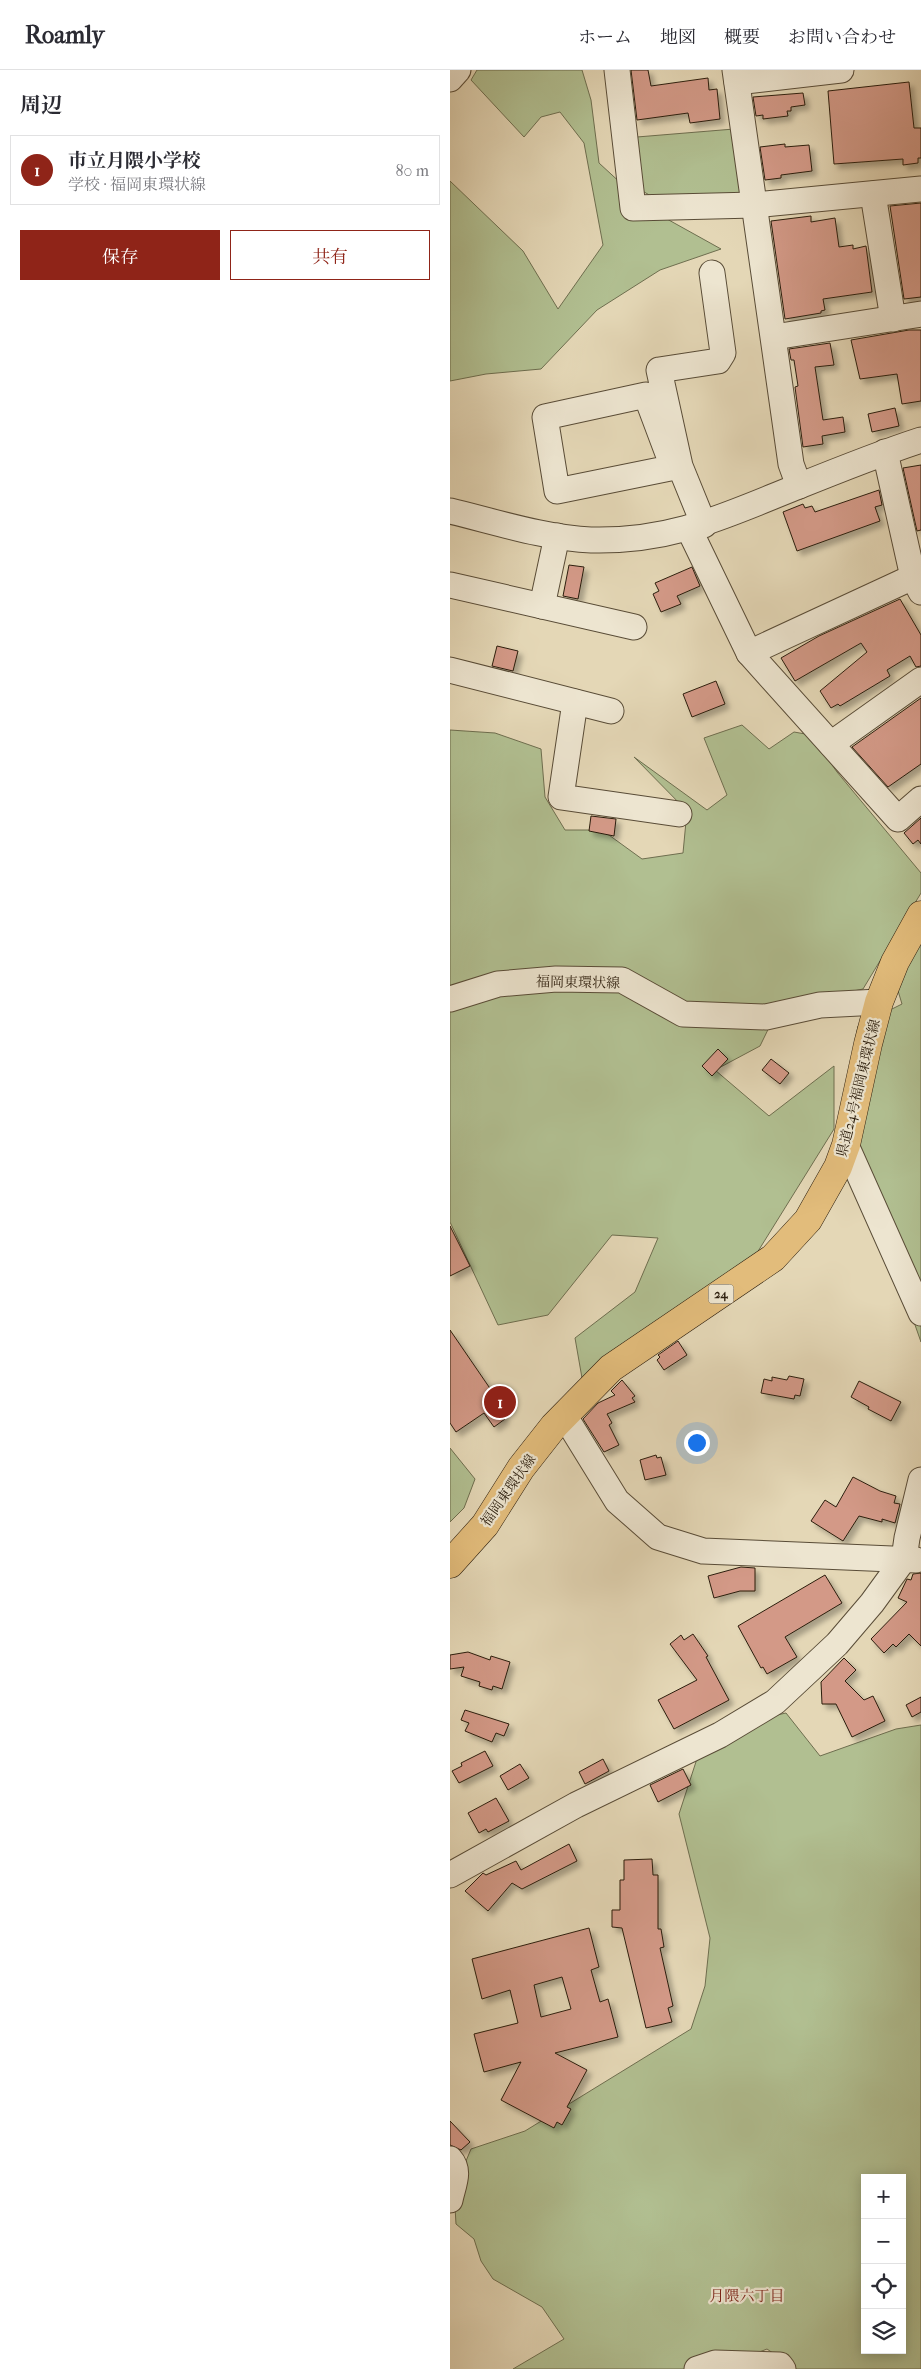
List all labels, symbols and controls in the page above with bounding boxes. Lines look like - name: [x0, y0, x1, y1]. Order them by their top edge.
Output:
- text: Roamly: [25, 21, 104, 49]
- text: ホーム: [578, 27, 632, 48]
- text: 地図: [660, 27, 696, 48]
- text: 概要: [724, 27, 760, 48]
- text: お問い合わせ: [788, 27, 896, 48]
- text: 周辺: [20, 93, 62, 117]
- text: 市立月隈小学校: [68, 150, 201, 172]
- text: 1: [34, 161, 40, 180]
- text: 80 m: [395, 161, 429, 180]
- text: 学校 · 福岡東環状線: [68, 175, 206, 194]
- button: 保存: [20, 230, 220, 280]
- button: 共有: [230, 230, 430, 280]
- street label: 福岡東環状線: [536, 973, 620, 992]
- street label: 県道24号福岡東環状線: [833, 1017, 884, 1159]
- road number: 24: [708, 1284, 734, 1304]
- pin: 1: [484, 1383, 516, 1421]
- your location: [684, 1430, 710, 1456]
- street label: 福岡東環状線: [477, 1451, 539, 1530]
- map controls: [861, 2174, 906, 2354]
- button: +: [861, 2174, 906, 2219]
- button: −: [861, 2219, 906, 2264]
- button: locate: [861, 2264, 906, 2309]
- district label: 月隈六丁目: [709, 2287, 785, 2305]
- button: layers: [861, 2309, 906, 2354]

